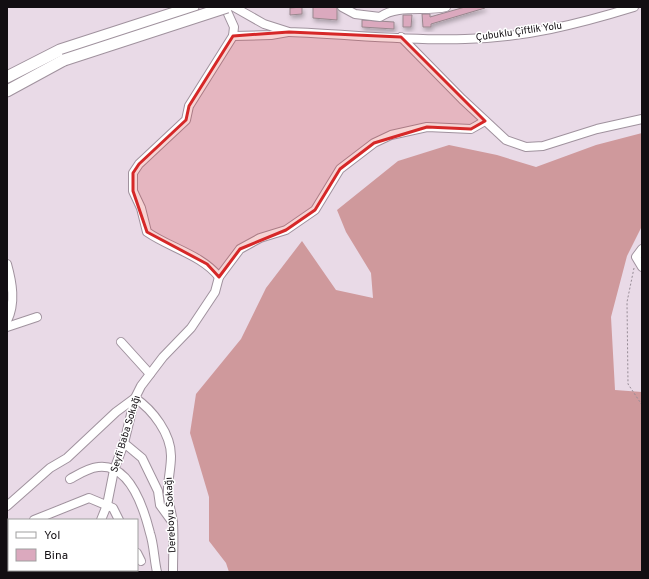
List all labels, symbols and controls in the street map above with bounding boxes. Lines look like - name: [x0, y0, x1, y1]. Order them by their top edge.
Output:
- street label: Çubuklu Çiftlik Yolu: [475, 20, 563, 44]
- street label: Seyfi Baba Sokağı: [108, 394, 144, 474]
- street label: Dereboyu Sokağı: [163, 477, 179, 553]
- legend: [8, 519, 138, 571]
- text: Yol: [44, 528, 60, 544]
- text: Bina: [44, 548, 68, 564]

